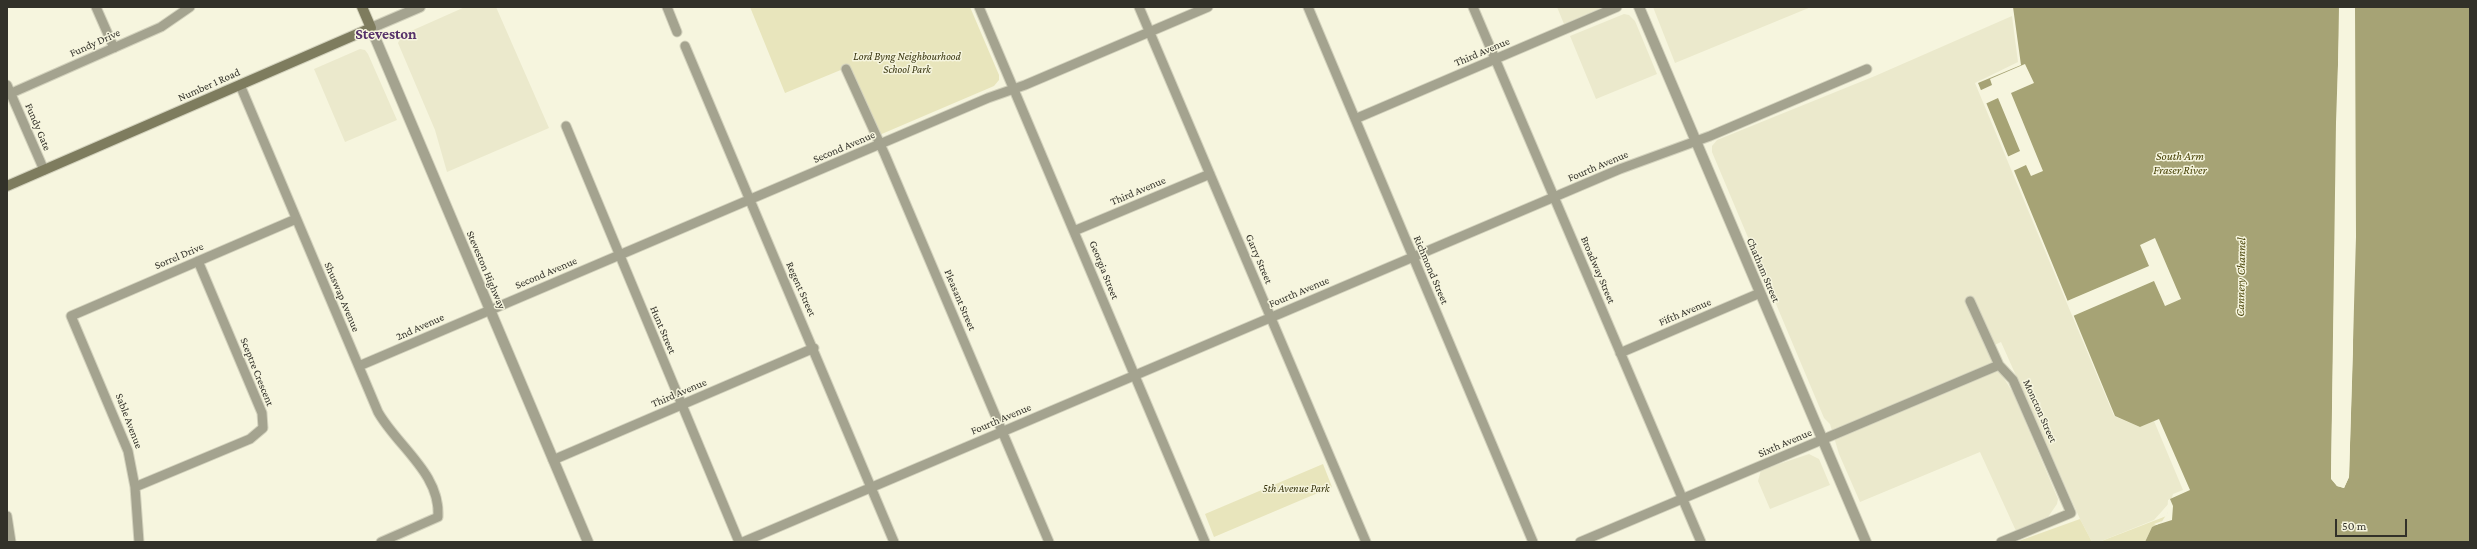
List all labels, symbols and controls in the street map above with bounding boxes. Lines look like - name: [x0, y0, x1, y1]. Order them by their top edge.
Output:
- district label: Steveston: [355, 25, 417, 43]
- street label: Fundy Drive: [68, 26, 122, 60]
- street label: Third Avenue: [1452, 34, 1512, 70]
- park label: Lord Byng Neighbourhood School Park: [853, 50, 961, 76]
- street label: Number 1 Road: [176, 65, 242, 105]
- street label: Fundy Gate: [22, 101, 54, 153]
- street label: Second Avenue: [811, 128, 877, 166]
- street label: Fourth Avenue: [1566, 147, 1630, 185]
- water label: South Arm Fraser River: [2153, 149, 2207, 177]
- street label: Third Avenue: [1108, 173, 1168, 209]
- street label: Steveston Highway: [464, 229, 508, 311]
- street label: Garry Street: [1243, 232, 1275, 286]
- street label: Richmond Street: [1411, 234, 1451, 306]
- street label: Broadway Street: [1578, 234, 1618, 306]
- street label: Chatham Street: [1743, 236, 1783, 304]
- water label: Cannery Channel: [2233, 237, 2249, 317]
- street label: Georgia Street: [1086, 239, 1122, 301]
- street label: Sorrel Drive: [153, 240, 205, 272]
- street label: Second Avenue: [513, 254, 579, 292]
- street label: Shuswap Avenue: [321, 260, 363, 334]
- street label: Regent Street: [783, 260, 819, 318]
- street label: Pleasant Street: [941, 267, 979, 333]
- street label: Fourth Avenue: [1267, 273, 1331, 311]
- street label: Fifth Avenue: [1657, 295, 1713, 329]
- street label: Hunt Street: [647, 304, 679, 356]
- street label: 2nd Avenue: [394, 311, 446, 343]
- street label: Sceptre Crescent: [237, 336, 277, 408]
- street label: Third Avenue: [649, 375, 709, 411]
- street label: Moncton Street: [2020, 377, 2060, 445]
- street label: Sable Avenue: [112, 392, 146, 450]
- street label: Fourth Avenue: [969, 400, 1033, 438]
- street label: Sixth Avenue: [1756, 426, 1814, 460]
- park label: 5th Avenue Park: [1263, 482, 1329, 496]
- scale bar: [2337, 511, 2409, 537]
- text: 50 m: [2342, 519, 2366, 533]

